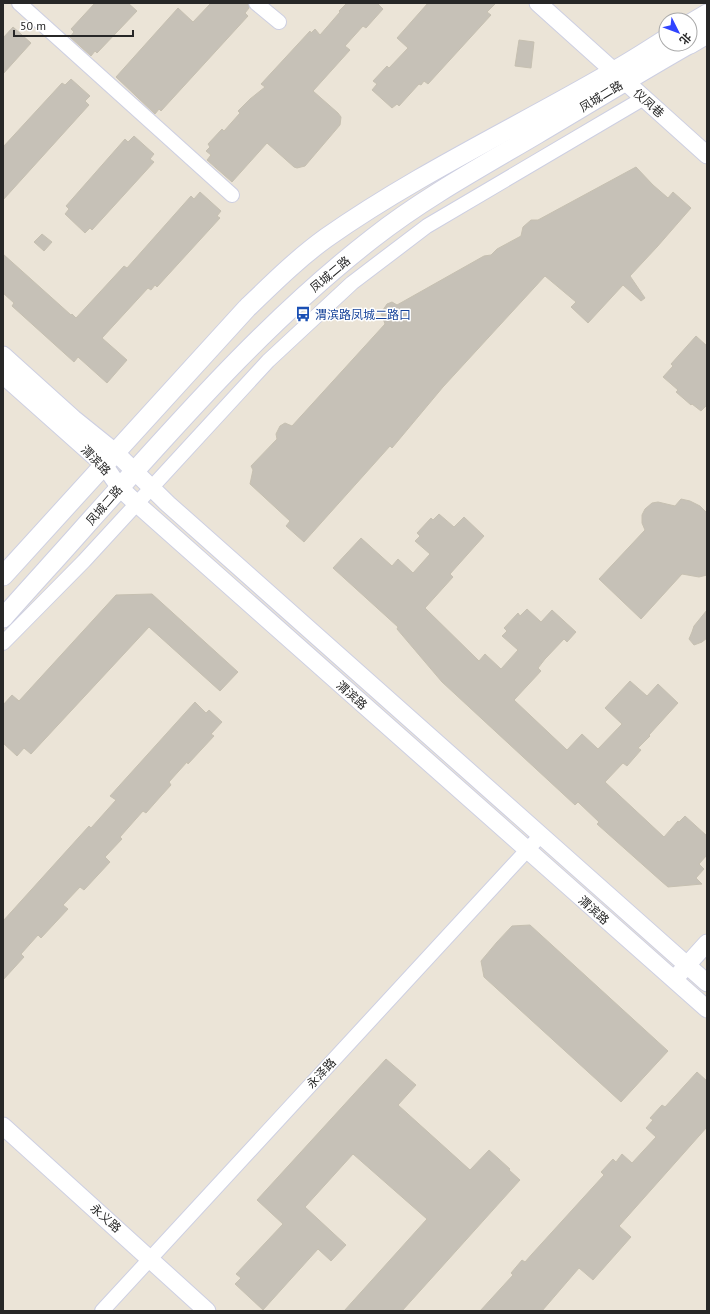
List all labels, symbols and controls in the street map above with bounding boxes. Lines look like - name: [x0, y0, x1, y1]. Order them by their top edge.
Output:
- scale bar: [14, 12, 133, 38]
- north arrow: [658, 12, 698, 52]
- text: 50 m: [20, 18, 46, 33]
- text: 北: [677, 30, 694, 47]
- street label: 凤城二路: [577, 77, 625, 115]
- street label: 仪凤巷: [631, 85, 667, 121]
- street label: 凤城二路: [307, 253, 353, 295]
- bus stop icon: 渭滨路凤城二路口: [294, 305, 312, 323]
- place label: 渭滨路凤城二路口: [315, 307, 411, 322]
- street label: 渭滨路: [78, 442, 114, 478]
- street label: 凤城二路: [83, 482, 125, 528]
- street label: 渭滨路: [334, 677, 370, 713]
- street label: 渭滨路: [576, 892, 612, 928]
- street label: 永泽路: [303, 1055, 339, 1091]
- street label: 永义路: [88, 1200, 124, 1236]

